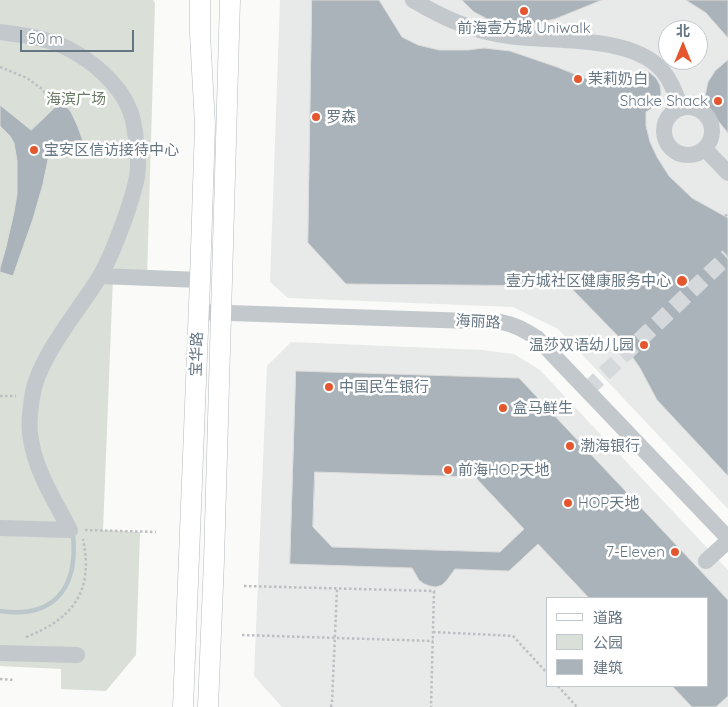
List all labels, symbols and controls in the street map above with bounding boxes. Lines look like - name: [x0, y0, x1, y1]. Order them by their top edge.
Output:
- marker: 前海壹方城 Uniwalk: [518, 5, 530, 17]
- place label: 前海壹方城 Uniwalk: [457, 19, 591, 37]
- scale bar: [22, 20, 136, 52]
- north arrow: [658, 20, 708, 70]
- text: 北: [676, 22, 690, 40]
- text: 50 m: [28, 29, 63, 48]
- place label: 茉莉奶白: [588, 70, 648, 88]
- marker: 茉莉奶白: [572, 73, 584, 85]
- park label: 海滨广场: [46, 90, 106, 108]
- place label: Shake Shack: [620, 92, 708, 110]
- marker: Shake Shack: [712, 95, 724, 107]
- place label: 罗森: [326, 108, 356, 126]
- marker: 罗森: [310, 111, 322, 123]
- place label: 宝安区信访接待中心: [44, 141, 179, 159]
- marker: 宝安区信访接待中心: [28, 144, 40, 156]
- place label: 壹方城社区健康服务中心: [506, 272, 671, 290]
- marker: 壹方城社区健康服务中心: [675, 274, 689, 288]
- street label: 海丽路: [455, 312, 501, 332]
- street label: 宝华路: [187, 331, 207, 377]
- place label: 温莎双语幼儿园: [529, 336, 634, 354]
- marker: 温莎双语幼儿园: [638, 339, 650, 351]
- place label: 中国民生银行: [339, 378, 429, 396]
- marker: 中国民生银行: [323, 381, 335, 393]
- place label: 盒马鲜生: [513, 399, 573, 417]
- marker: 盒马鲜生: [497, 402, 509, 414]
- place label: 渤海银行: [580, 437, 640, 455]
- marker: 渤海银行: [564, 440, 576, 452]
- place label: 前海HOP天地: [458, 461, 549, 479]
- marker: 前海HOP天地: [442, 464, 454, 476]
- place label: HOP天地: [578, 494, 639, 512]
- marker: HOP天地: [562, 497, 574, 509]
- place label: 7-Eleven: [606, 543, 665, 561]
- marker: 7-Eleven: [669, 546, 681, 558]
- legend: [546, 597, 708, 687]
- text: 道路: [593, 608, 623, 627]
- text: 公园: [593, 633, 623, 652]
- text: 建筑: [593, 658, 623, 677]

